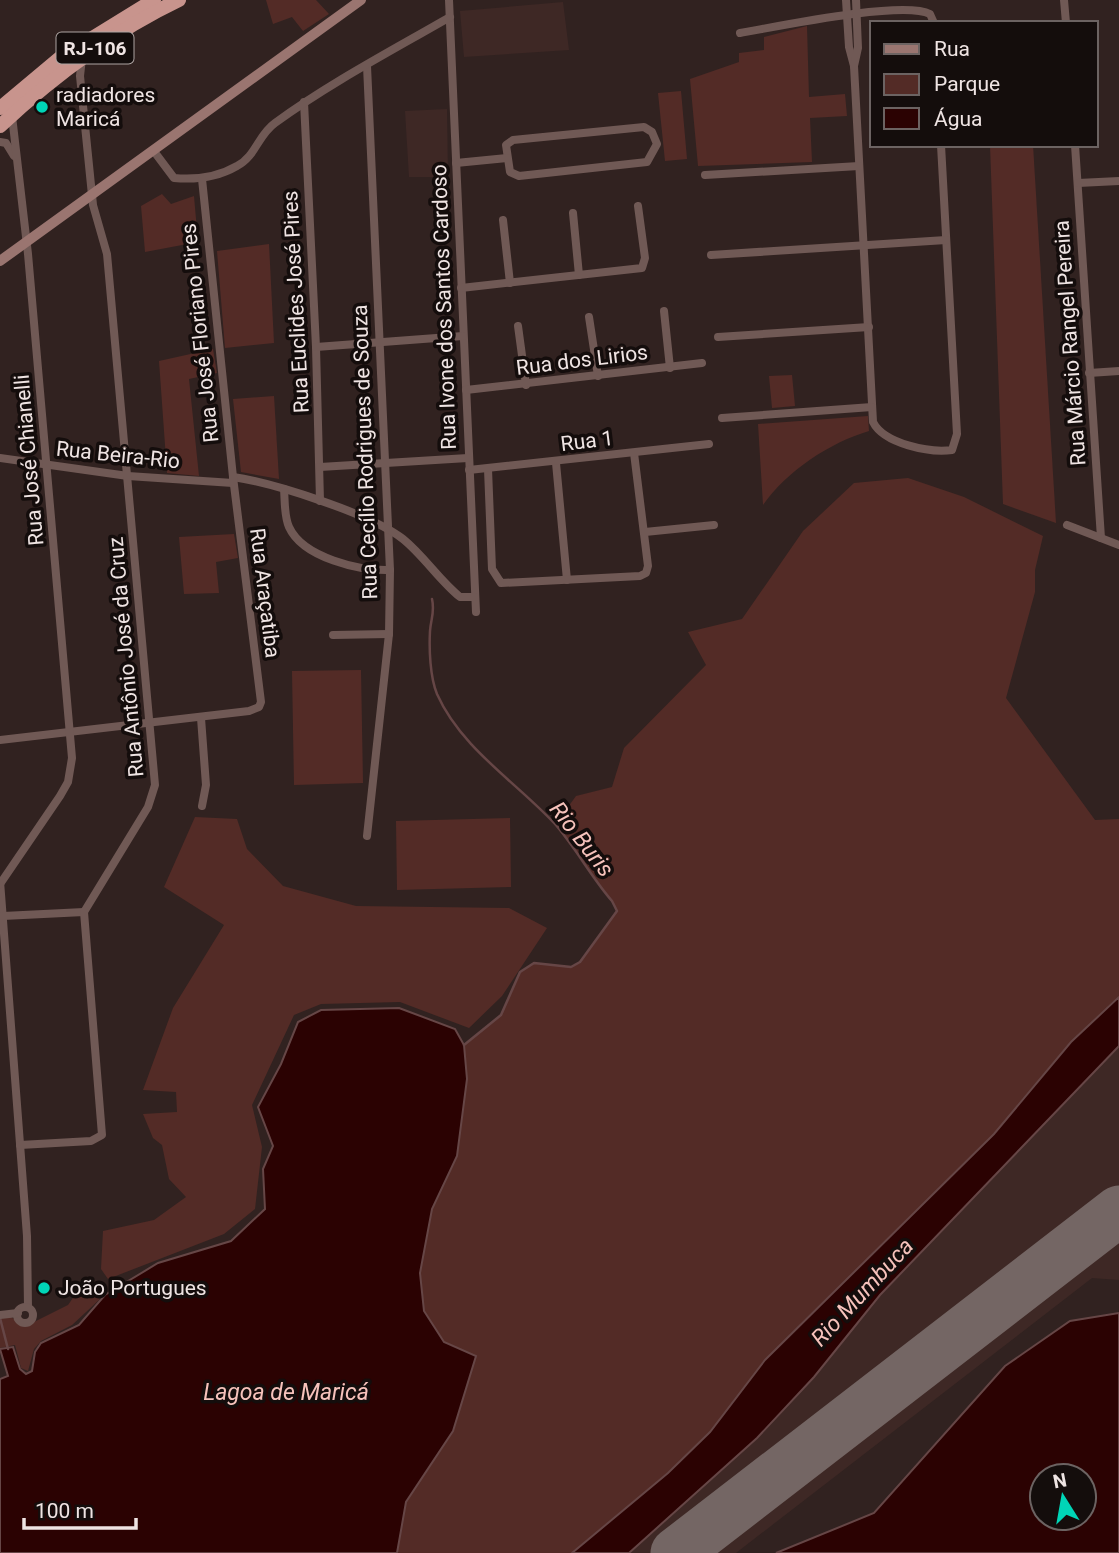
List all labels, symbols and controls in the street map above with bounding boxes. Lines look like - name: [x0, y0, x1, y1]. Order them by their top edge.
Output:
- legend: [870, 21, 1098, 147]
- road number: RJ-106: [56, 32, 134, 64]
- text: Rua: [934, 37, 970, 61]
- text: Parque: [934, 72, 1000, 96]
- place label: radiadores Maricá: [56, 83, 155, 131]
- marker: radiadores Maricá: [34, 99, 50, 115]
- text: Água: [934, 107, 983, 131]
- street label: Rua Ivone dos Santos Cardoso: [427, 164, 461, 450]
- street label: Rua Euclides José Pires: [278, 190, 314, 414]
- street label: Rua Márcio Rangel Pereira: [1049, 220, 1091, 466]
- street label: Rua José Floriano Pires: [177, 222, 223, 444]
- street label: Rua Cecílio Rodrigues de Souza: [348, 304, 382, 600]
- street label: Rua dos Lirios: [515, 340, 649, 380]
- street label: Rua José Chianelli: [10, 373, 48, 547]
- street label: Rua 1: [559, 426, 615, 456]
- street label: Rua Beira-Rio: [55, 437, 181, 473]
- street label: Rua Araçatiba: [245, 527, 285, 659]
- street label: Rua Antônio José da Cruz: [104, 536, 148, 778]
- water label: Rio Buris: [544, 796, 619, 882]
- water label: Rio Mumbuca: [806, 1233, 919, 1352]
- place label: João Portugues: [58, 1276, 207, 1300]
- marker: João Portugues: [36, 1280, 52, 1296]
- water label: Lagoa de Maricá: [203, 1379, 369, 1406]
- north arrow: [1028, 1462, 1098, 1532]
- text: N: [1051, 1468, 1069, 1493]
- scale bar: [24, 1486, 136, 1530]
- text: 100 m: [35, 1499, 94, 1523]

